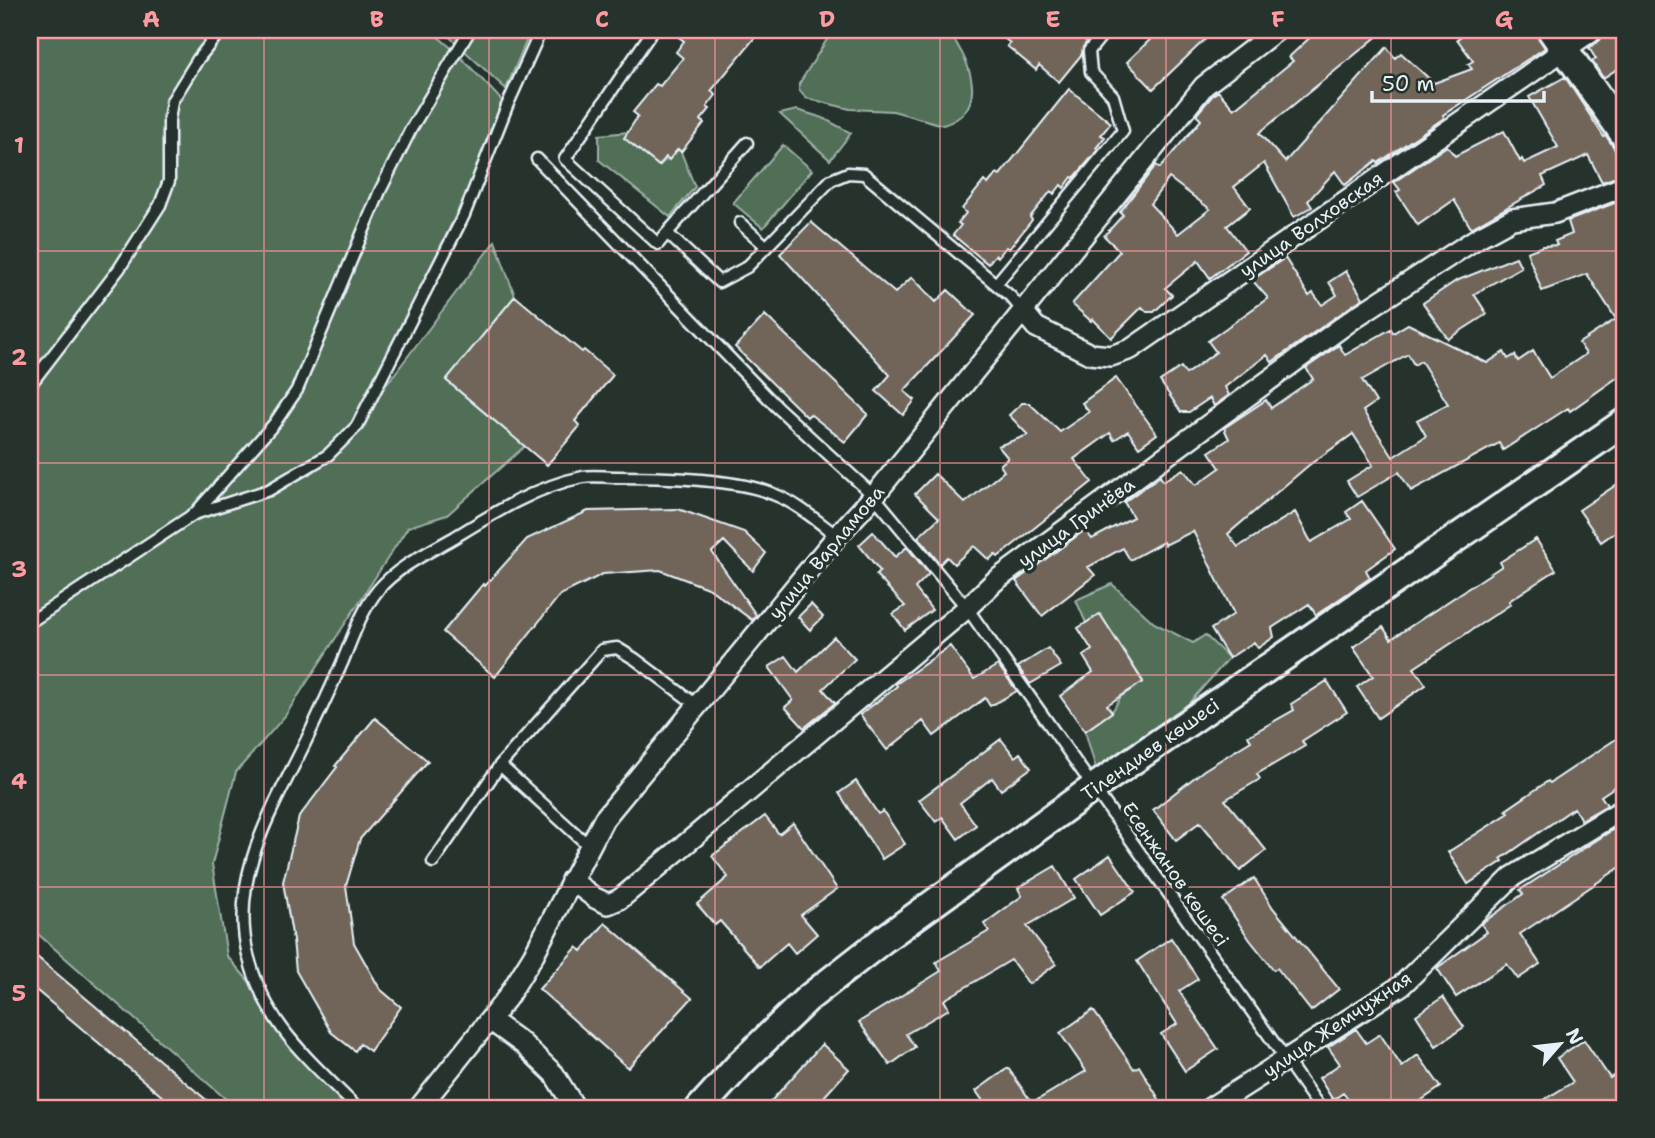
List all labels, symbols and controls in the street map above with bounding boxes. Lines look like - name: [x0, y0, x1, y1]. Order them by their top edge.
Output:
- text: A: [142, 4, 160, 34]
- text: B: [370, 4, 384, 34]
- text: C: [595, 4, 609, 34]
- text: D: [819, 4, 835, 34]
- text: E: [1045, 4, 1061, 34]
- text: F: [1271, 4, 1285, 34]
- text: G: [1495, 4, 1514, 34]
- scale bar: [1372, 60, 1543, 104]
- text: 50 m: [1382, 70, 1435, 98]
- text: 1: [14, 130, 24, 160]
- street label: улица Волховская: [1235, 166, 1388, 283]
- text: 2: [11, 342, 27, 372]
- street label: улица Гринёва: [1013, 472, 1140, 573]
- street label: улица Варламова: [763, 480, 890, 625]
- text: 3: [11, 554, 27, 584]
- street label: Тілендиев көшесі: [1076, 692, 1224, 806]
- text: 4: [11, 766, 27, 796]
- street label: Есенжанов көшесі: [1116, 797, 1235, 951]
- street label: улица Жемчужная: [1258, 965, 1417, 1084]
- text: 5: [12, 978, 26, 1008]
- north arrow: [1526, 1009, 1596, 1078]
- text: N: [1560, 1024, 1589, 1049]

